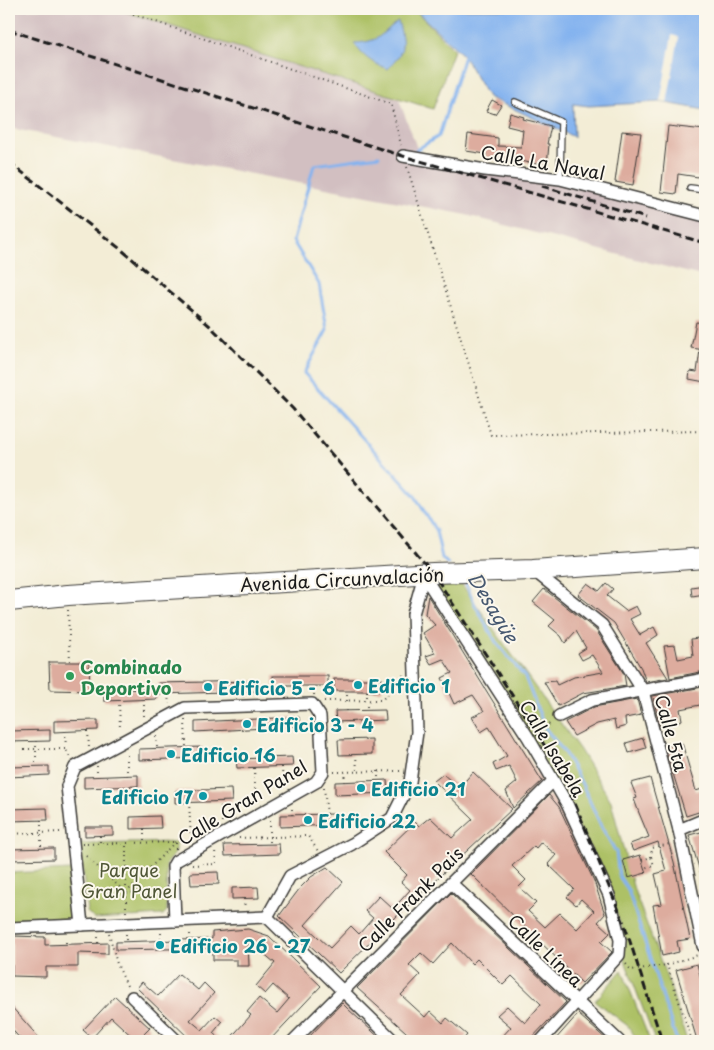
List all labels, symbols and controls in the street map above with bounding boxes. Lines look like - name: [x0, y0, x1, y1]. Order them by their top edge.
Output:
- street label: Calle La Naval: [479, 138, 607, 186]
- street label: Avenida Circunvalación: [239, 560, 445, 598]
- water label: Desagüe: [462, 566, 527, 648]
- place label: Combinado Deportivo: [80, 653, 182, 701]
- marker: Combinado Deportivo: [64, 670, 76, 682]
- place label: Edificio 1: [368, 672, 450, 699]
- place label: Edificio 5 - 6: [218, 674, 335, 701]
- marker: Edificio 1: [352, 679, 364, 691]
- marker: Edificio 5 - 6: [202, 681, 214, 693]
- street label: Calle 5ta: [649, 692, 695, 775]
- street label: Calle Isabela: [513, 694, 593, 802]
- place label: Edificio 3 - 4: [257, 711, 374, 738]
- marker: Edificio 3 - 4: [241, 718, 253, 730]
- place label: Edificio 16: [181, 741, 276, 768]
- marker: Edificio 16: [165, 748, 177, 760]
- street label: Calle Gran Panel: [172, 753, 312, 851]
- place label: Edificio 21: [371, 775, 466, 802]
- marker: Edificio 21: [355, 782, 367, 794]
- place label: Edificio 17: [101, 783, 194, 810]
- marker: Edificio 17: [197, 790, 209, 802]
- place label: Edificio 22: [318, 807, 416, 834]
- marker: Edificio 22: [302, 814, 314, 826]
- street label: Calle Frank Pais: [351, 840, 469, 958]
- park label: Parque Gran Panel: [80, 856, 178, 904]
- street label: Calle Línea: [502, 907, 590, 993]
- place label: Edificio 26 - 27: [170, 932, 311, 959]
- marker: Edificio 26 - 27: [154, 939, 166, 951]

